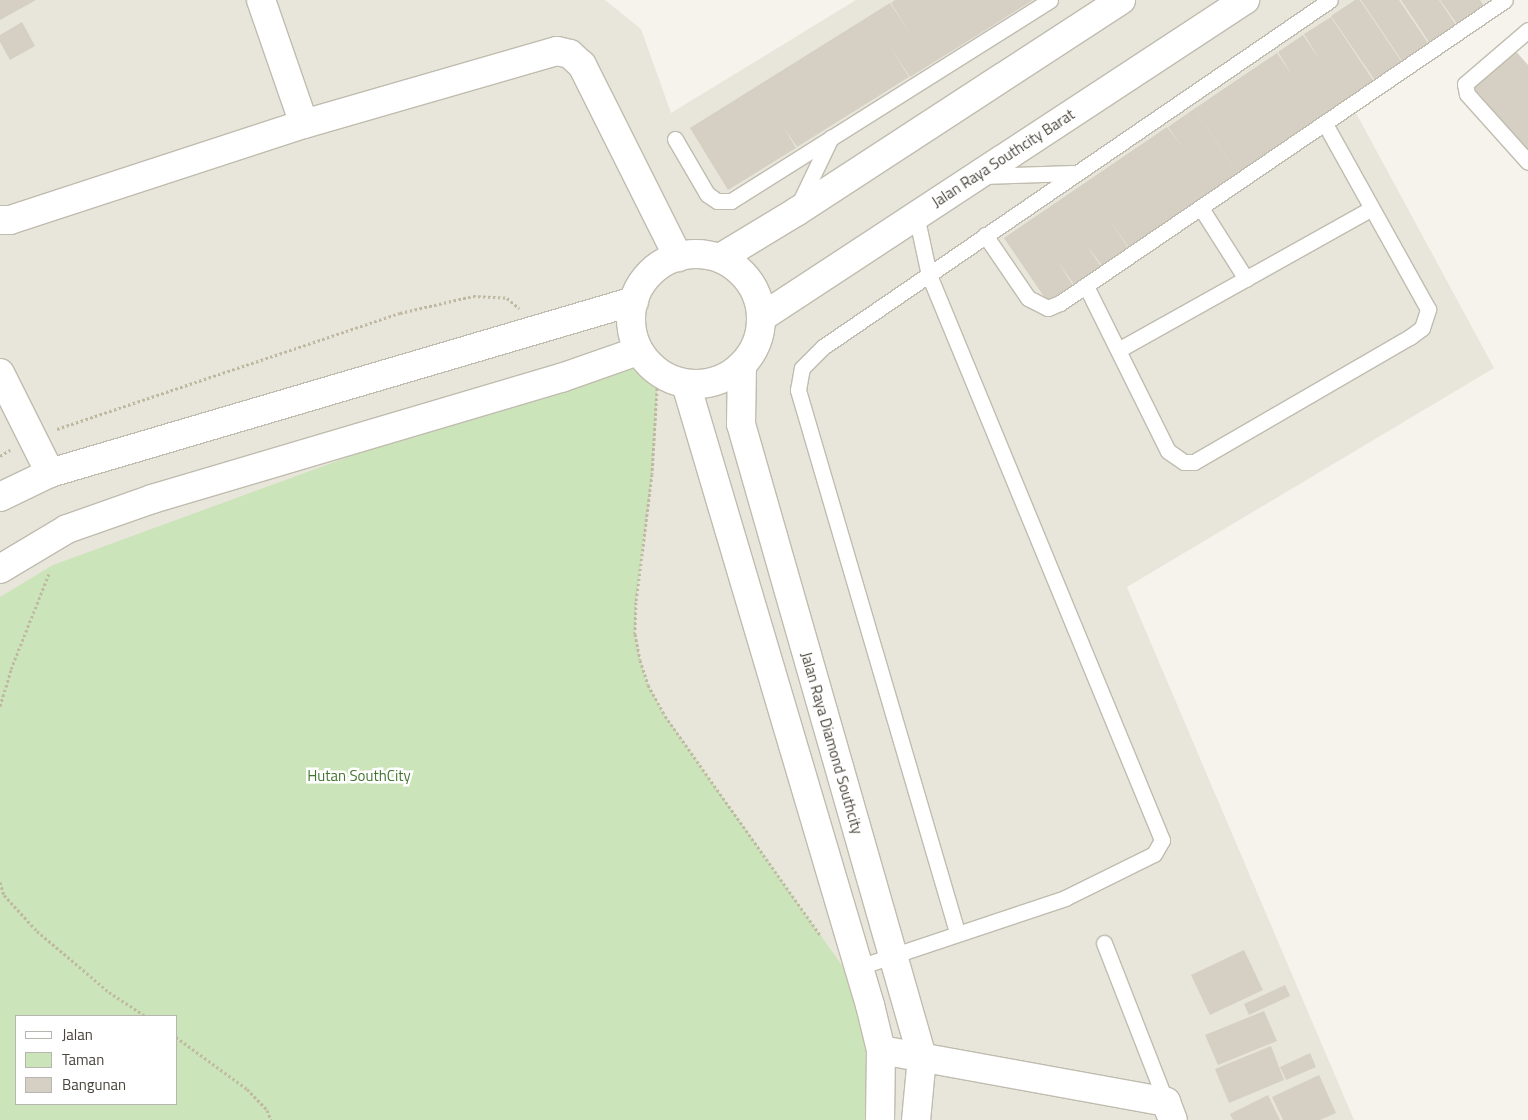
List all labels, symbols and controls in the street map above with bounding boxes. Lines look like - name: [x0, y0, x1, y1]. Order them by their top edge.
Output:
- street label: Jalan Raya Southcity Barat: [928, 105, 1078, 211]
- street label: Jalan Raya Diamond Southcity: [797, 650, 867, 836]
- park label: Hutan SouthCity: [307, 767, 411, 785]
- legend: [15, 1015, 178, 1105]
- text: Jalan: [62, 1023, 93, 1046]
- text: Taman: [62, 1048, 104, 1071]
- text: Bangunan: [62, 1073, 126, 1096]

